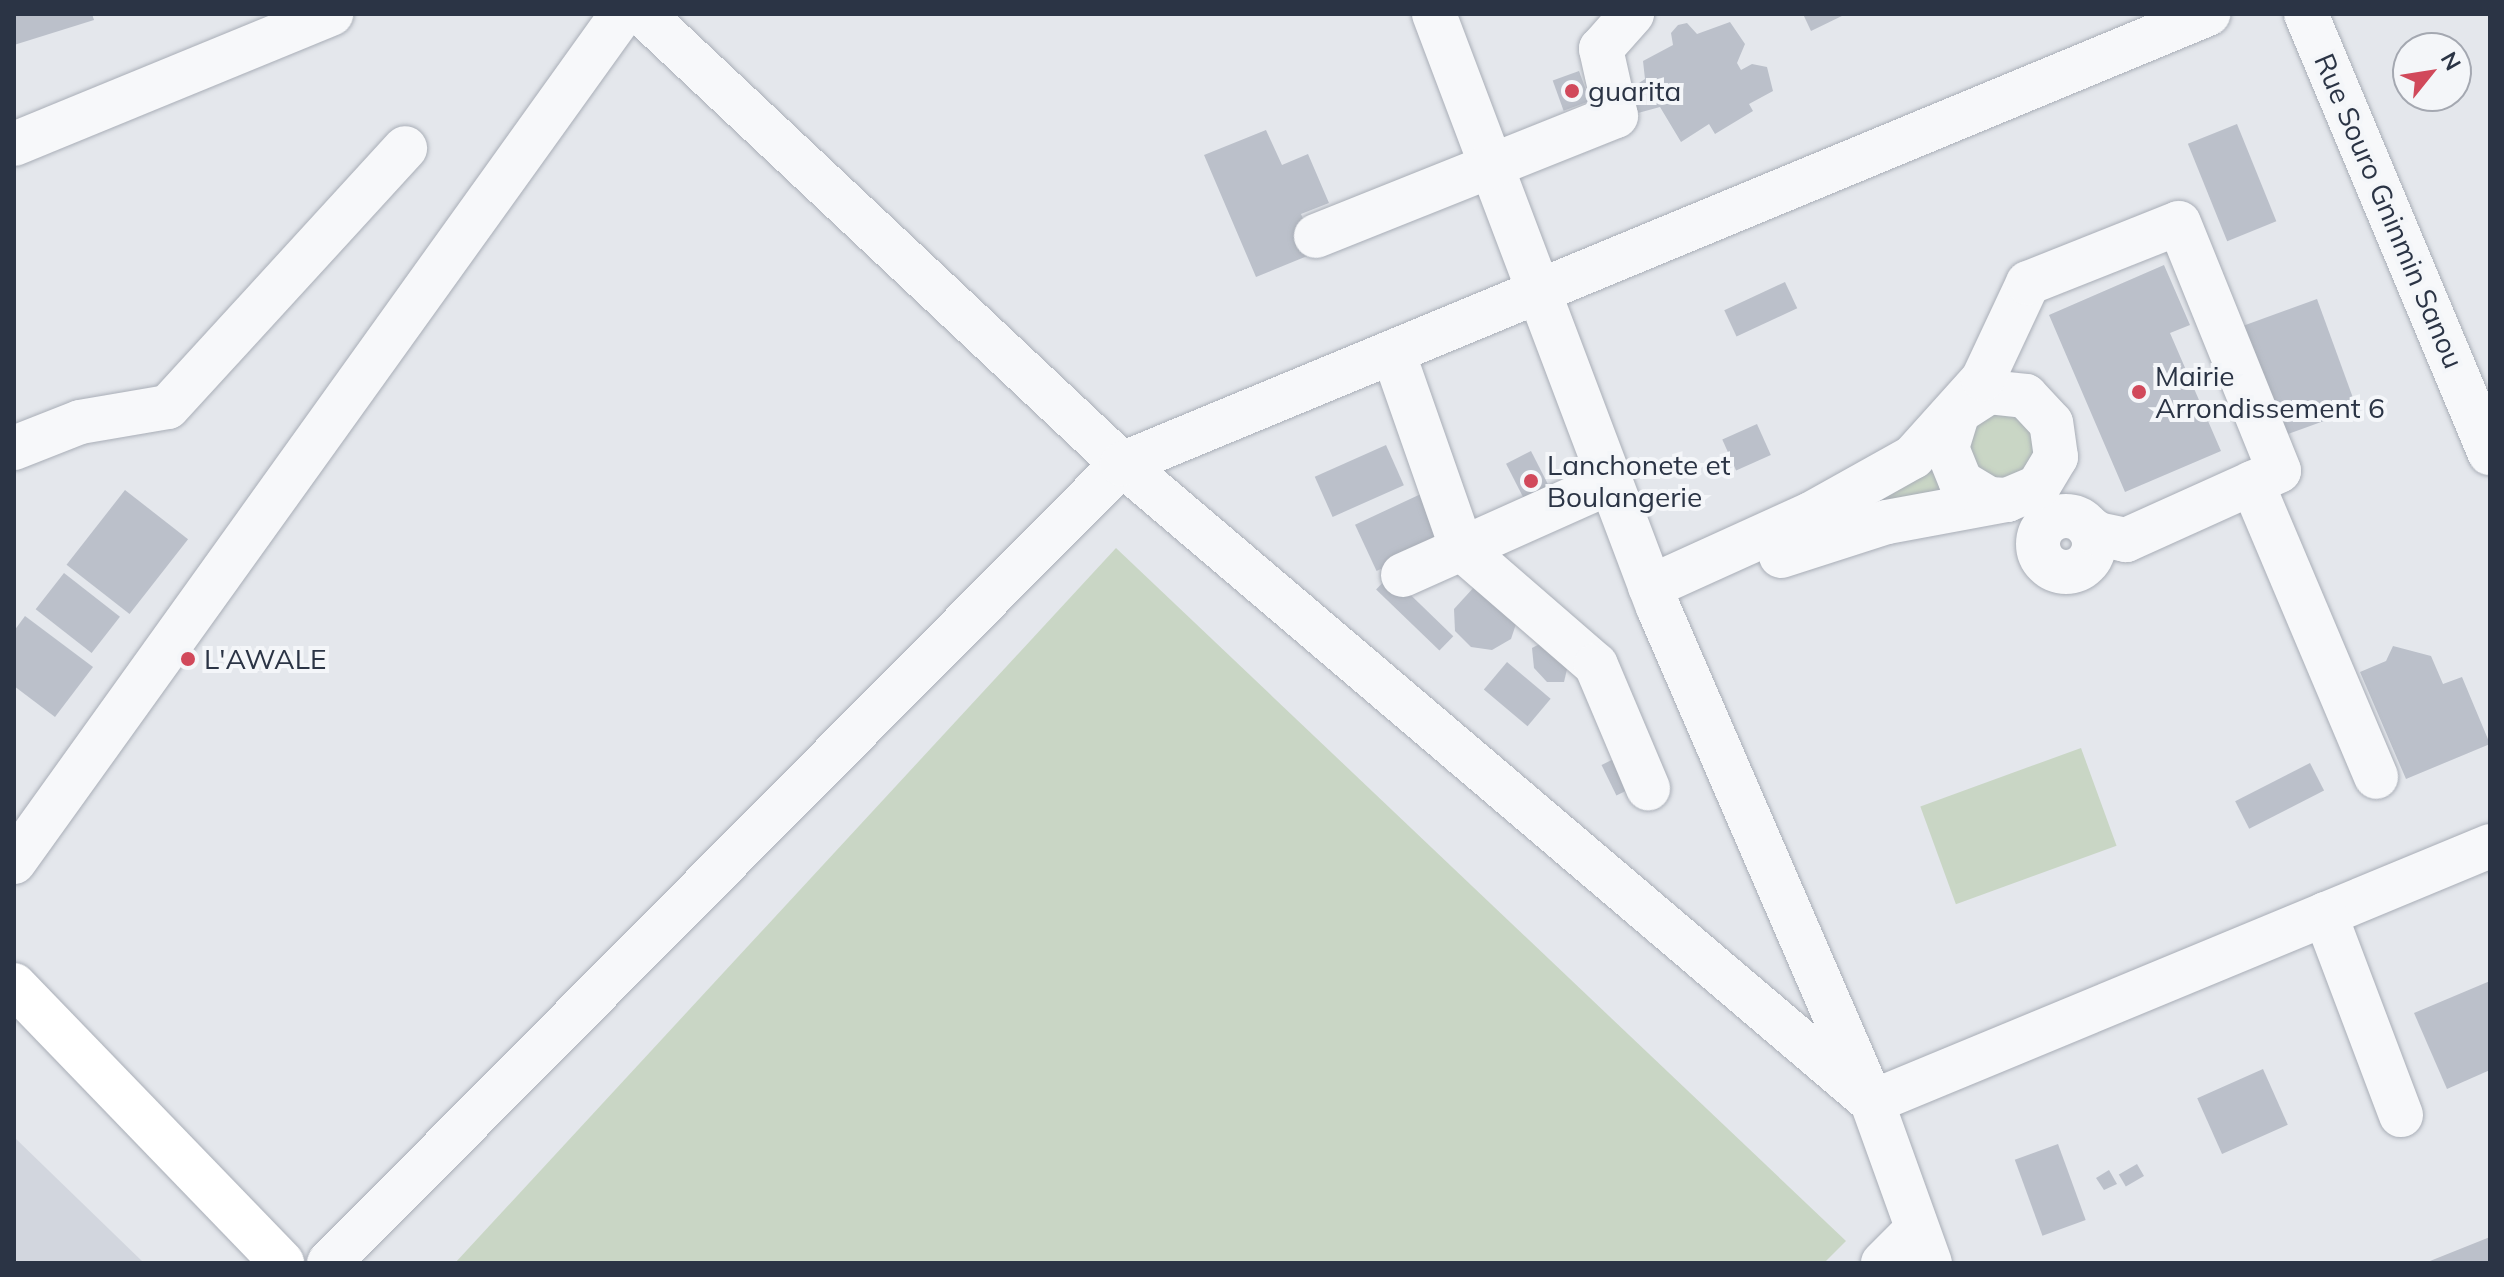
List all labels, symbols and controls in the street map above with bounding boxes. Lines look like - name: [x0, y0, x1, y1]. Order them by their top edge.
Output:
- north arrow: [2392, 32, 2472, 112]
- text: N: [2435, 47, 2467, 75]
- street label: Rue Souro Gninmin Sanou: [2307, 49, 2471, 373]
- place label: guarita: [1588, 74, 1681, 108]
- marker: guarita: [1563, 82, 1581, 100]
- place label: Mairie Arrondissement 6: [2155, 359, 2385, 425]
- marker: Mairie Arrondissement 6: [2130, 383, 2148, 401]
- place label: Lanchonete et Boulangerie: [1547, 448, 1731, 514]
- marker: Lanchonete et Boulangerie: [1522, 472, 1540, 490]
- place label: L'AWALE: [204, 642, 326, 676]
- marker: L'AWALE: [179, 650, 197, 668]

